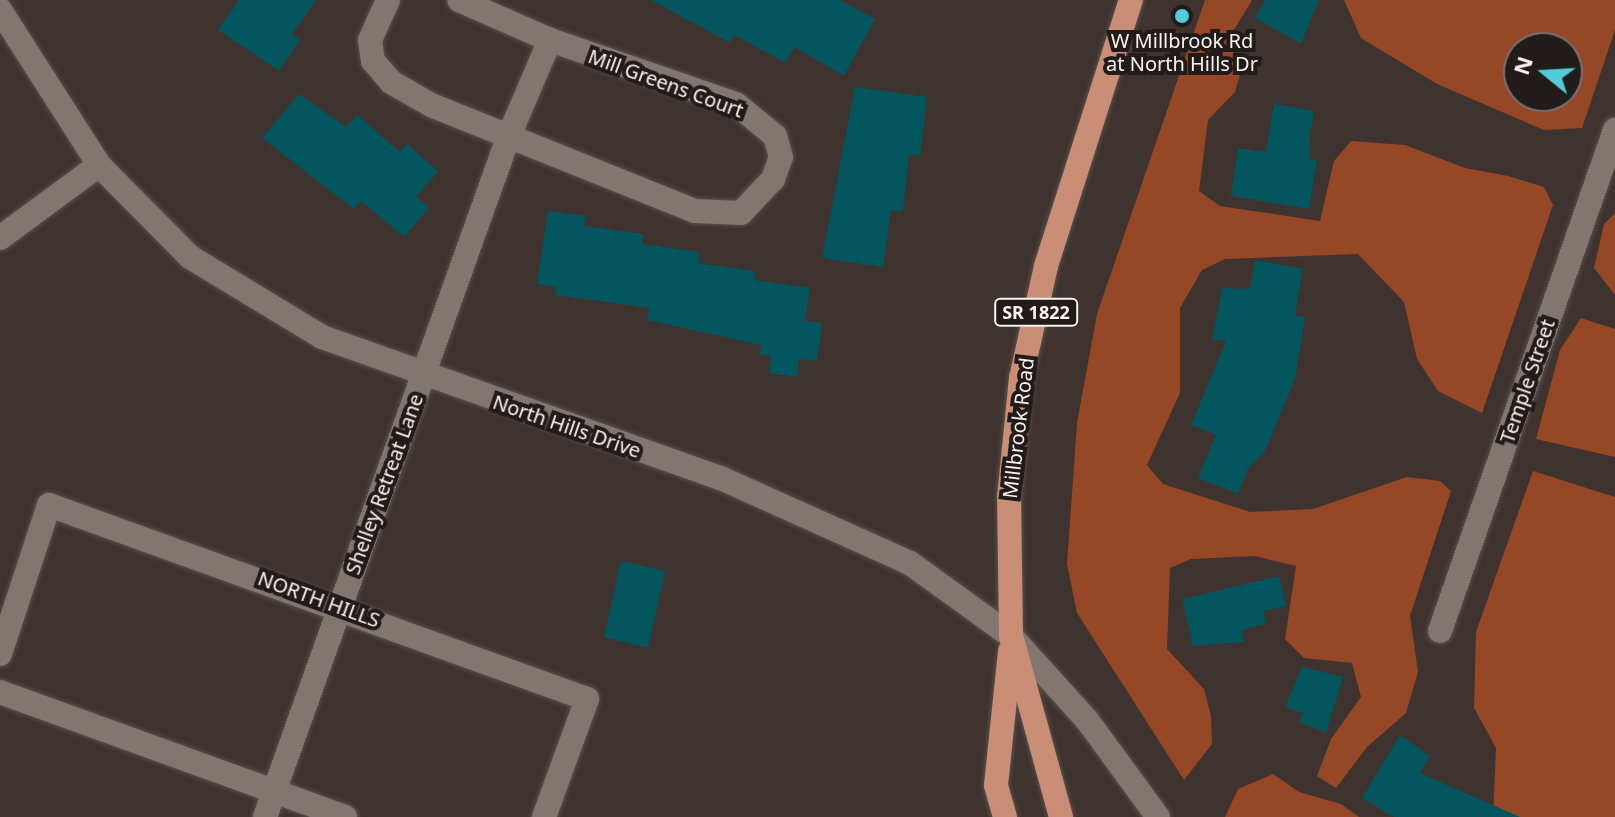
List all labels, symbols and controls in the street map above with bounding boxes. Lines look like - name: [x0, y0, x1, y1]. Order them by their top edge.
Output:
- marker: W Millbrook Rd at North Hills Dr: [1173, 7, 1191, 25]
- place label: W Millbrook Rd at North Hills Dr: [1106, 28, 1258, 75]
- north arrow: [1503, 32, 1583, 112]
- street label: Mill Greens Court: [585, 44, 747, 122]
- text: N: [1505, 52, 1539, 78]
- road number: SR 1822: [994, 298, 1078, 326]
- street label: Temple Street: [1495, 316, 1559, 446]
- street label: Millbrook Road: [997, 356, 1039, 500]
- street label: North Hills Drive: [490, 389, 644, 463]
- street label: Shelley Retreat Lane: [340, 390, 428, 578]
- street label: NORTH HILLS: [255, 566, 383, 632]

